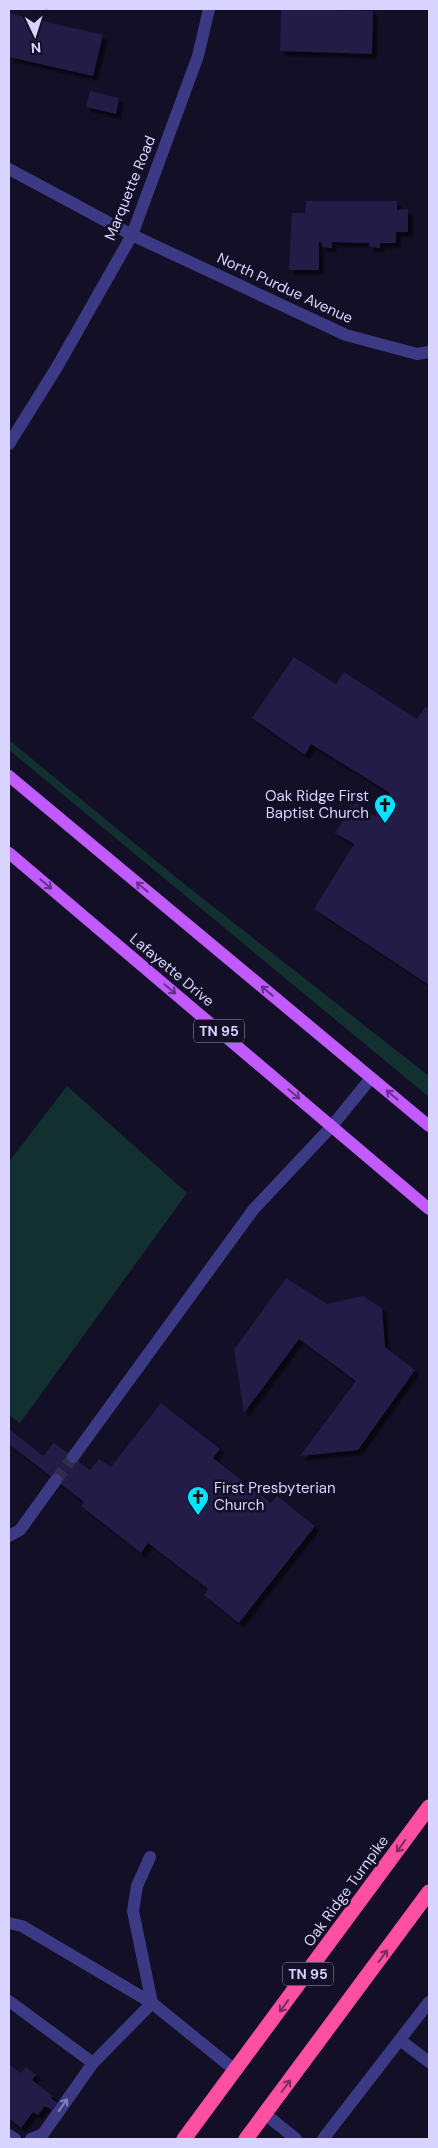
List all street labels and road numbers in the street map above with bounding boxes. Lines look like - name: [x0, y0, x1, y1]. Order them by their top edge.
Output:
- street label: Marquette Road: [100, 133, 160, 243]
- street label: North Purdue Avenue: [214, 248, 356, 328]
- street label: Lafayette Drive: [126, 929, 218, 1011]
- road number: TN 95: [194, 1019, 244, 1042]
- street label: Oak Ridge Turnpike: [299, 1831, 393, 1951]
- road number: TN 95: [283, 1962, 333, 1986]

